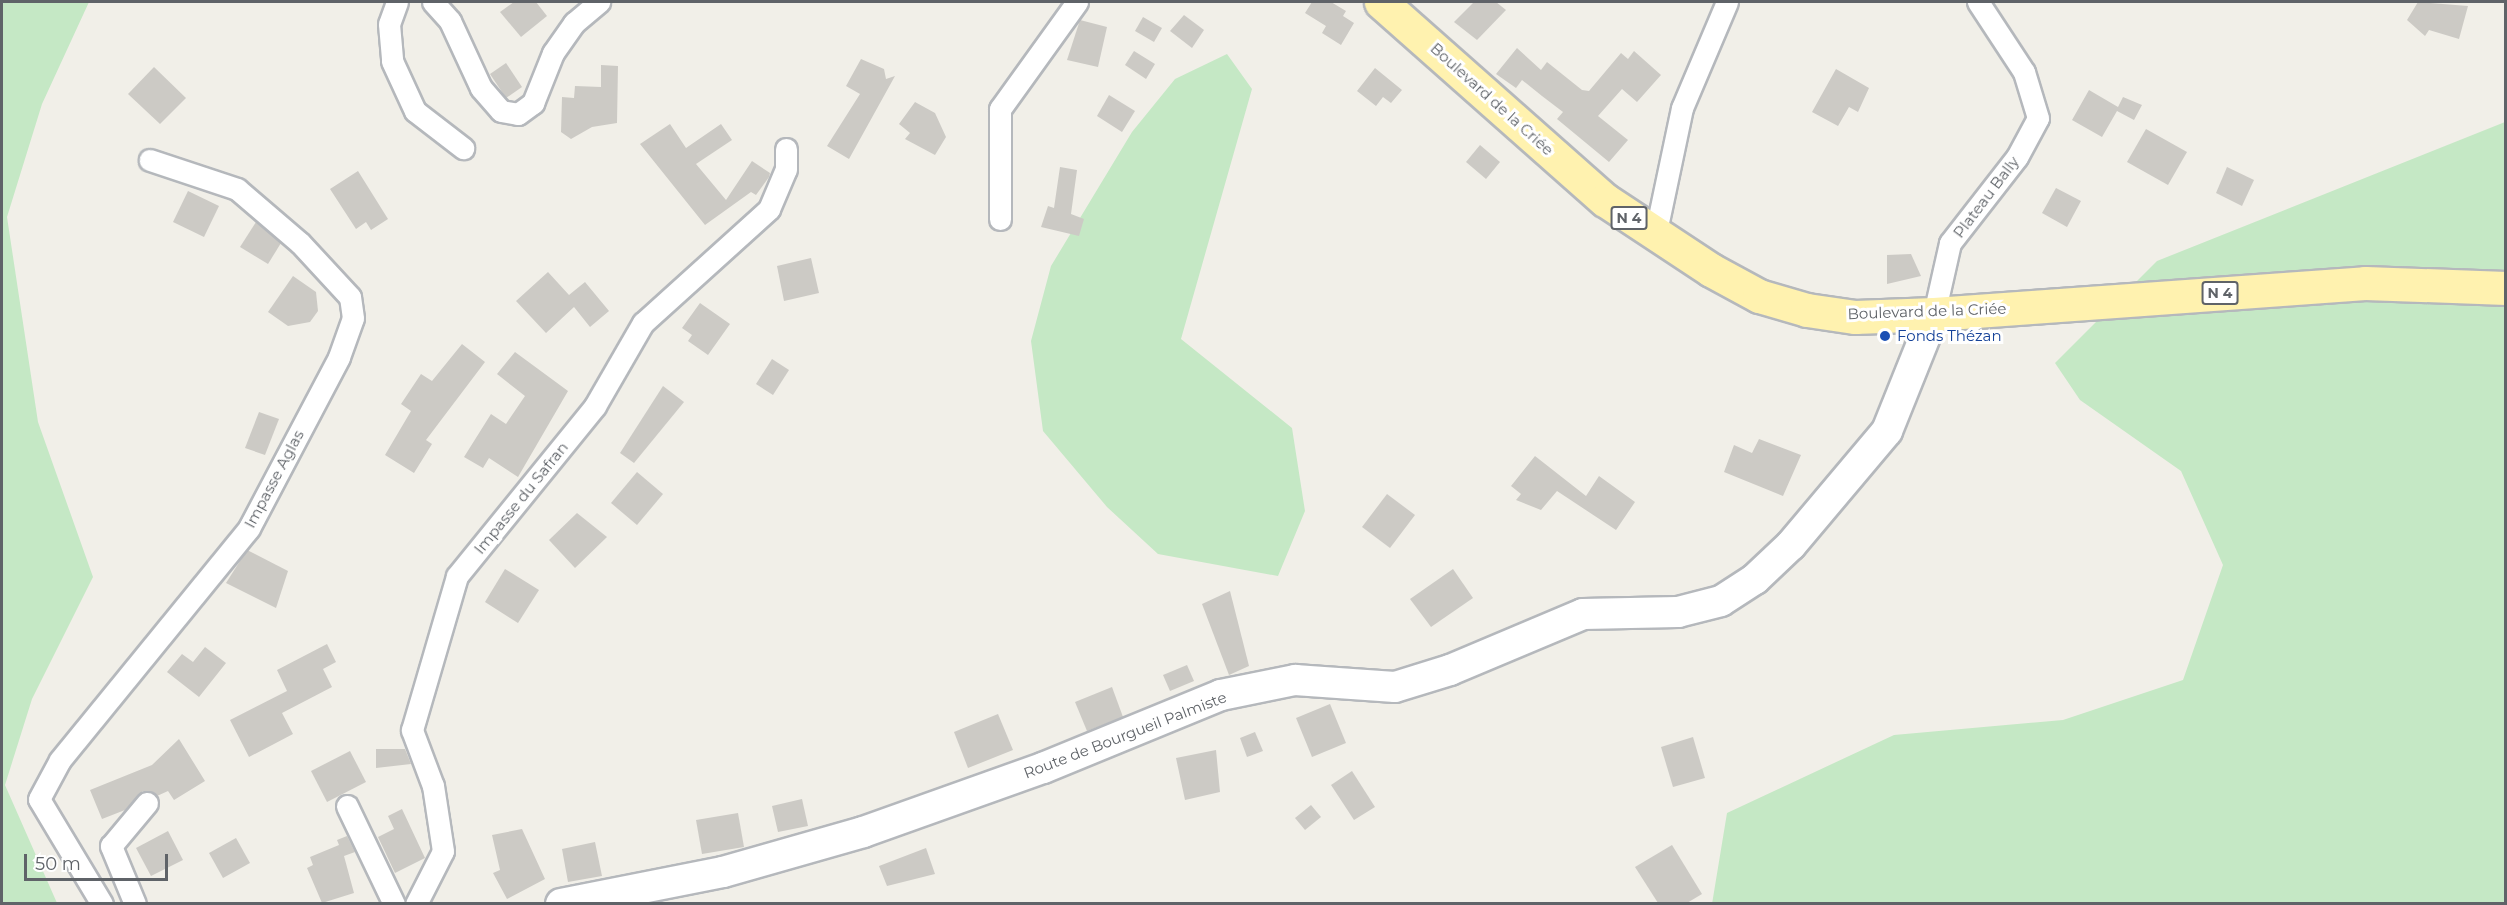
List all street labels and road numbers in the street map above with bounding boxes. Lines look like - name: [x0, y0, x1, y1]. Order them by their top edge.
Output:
- street label: Boulevard de la Criée: [1427, 39, 1557, 159]
- street label: Plateau Bally: [1949, 153, 2023, 241]
- road number: N 4: [1610, 207, 1648, 229]
- road number: N 4: [2200, 282, 2240, 304]
- street label: Boulevard de la Criée: [1847, 299, 2007, 323]
- street label: Impasse Aglas: [241, 427, 307, 531]
- street label: Impasse du Safran: [470, 438, 572, 558]
- street label: Route de Bourgueil Palmiste: [1021, 688, 1229, 782]

